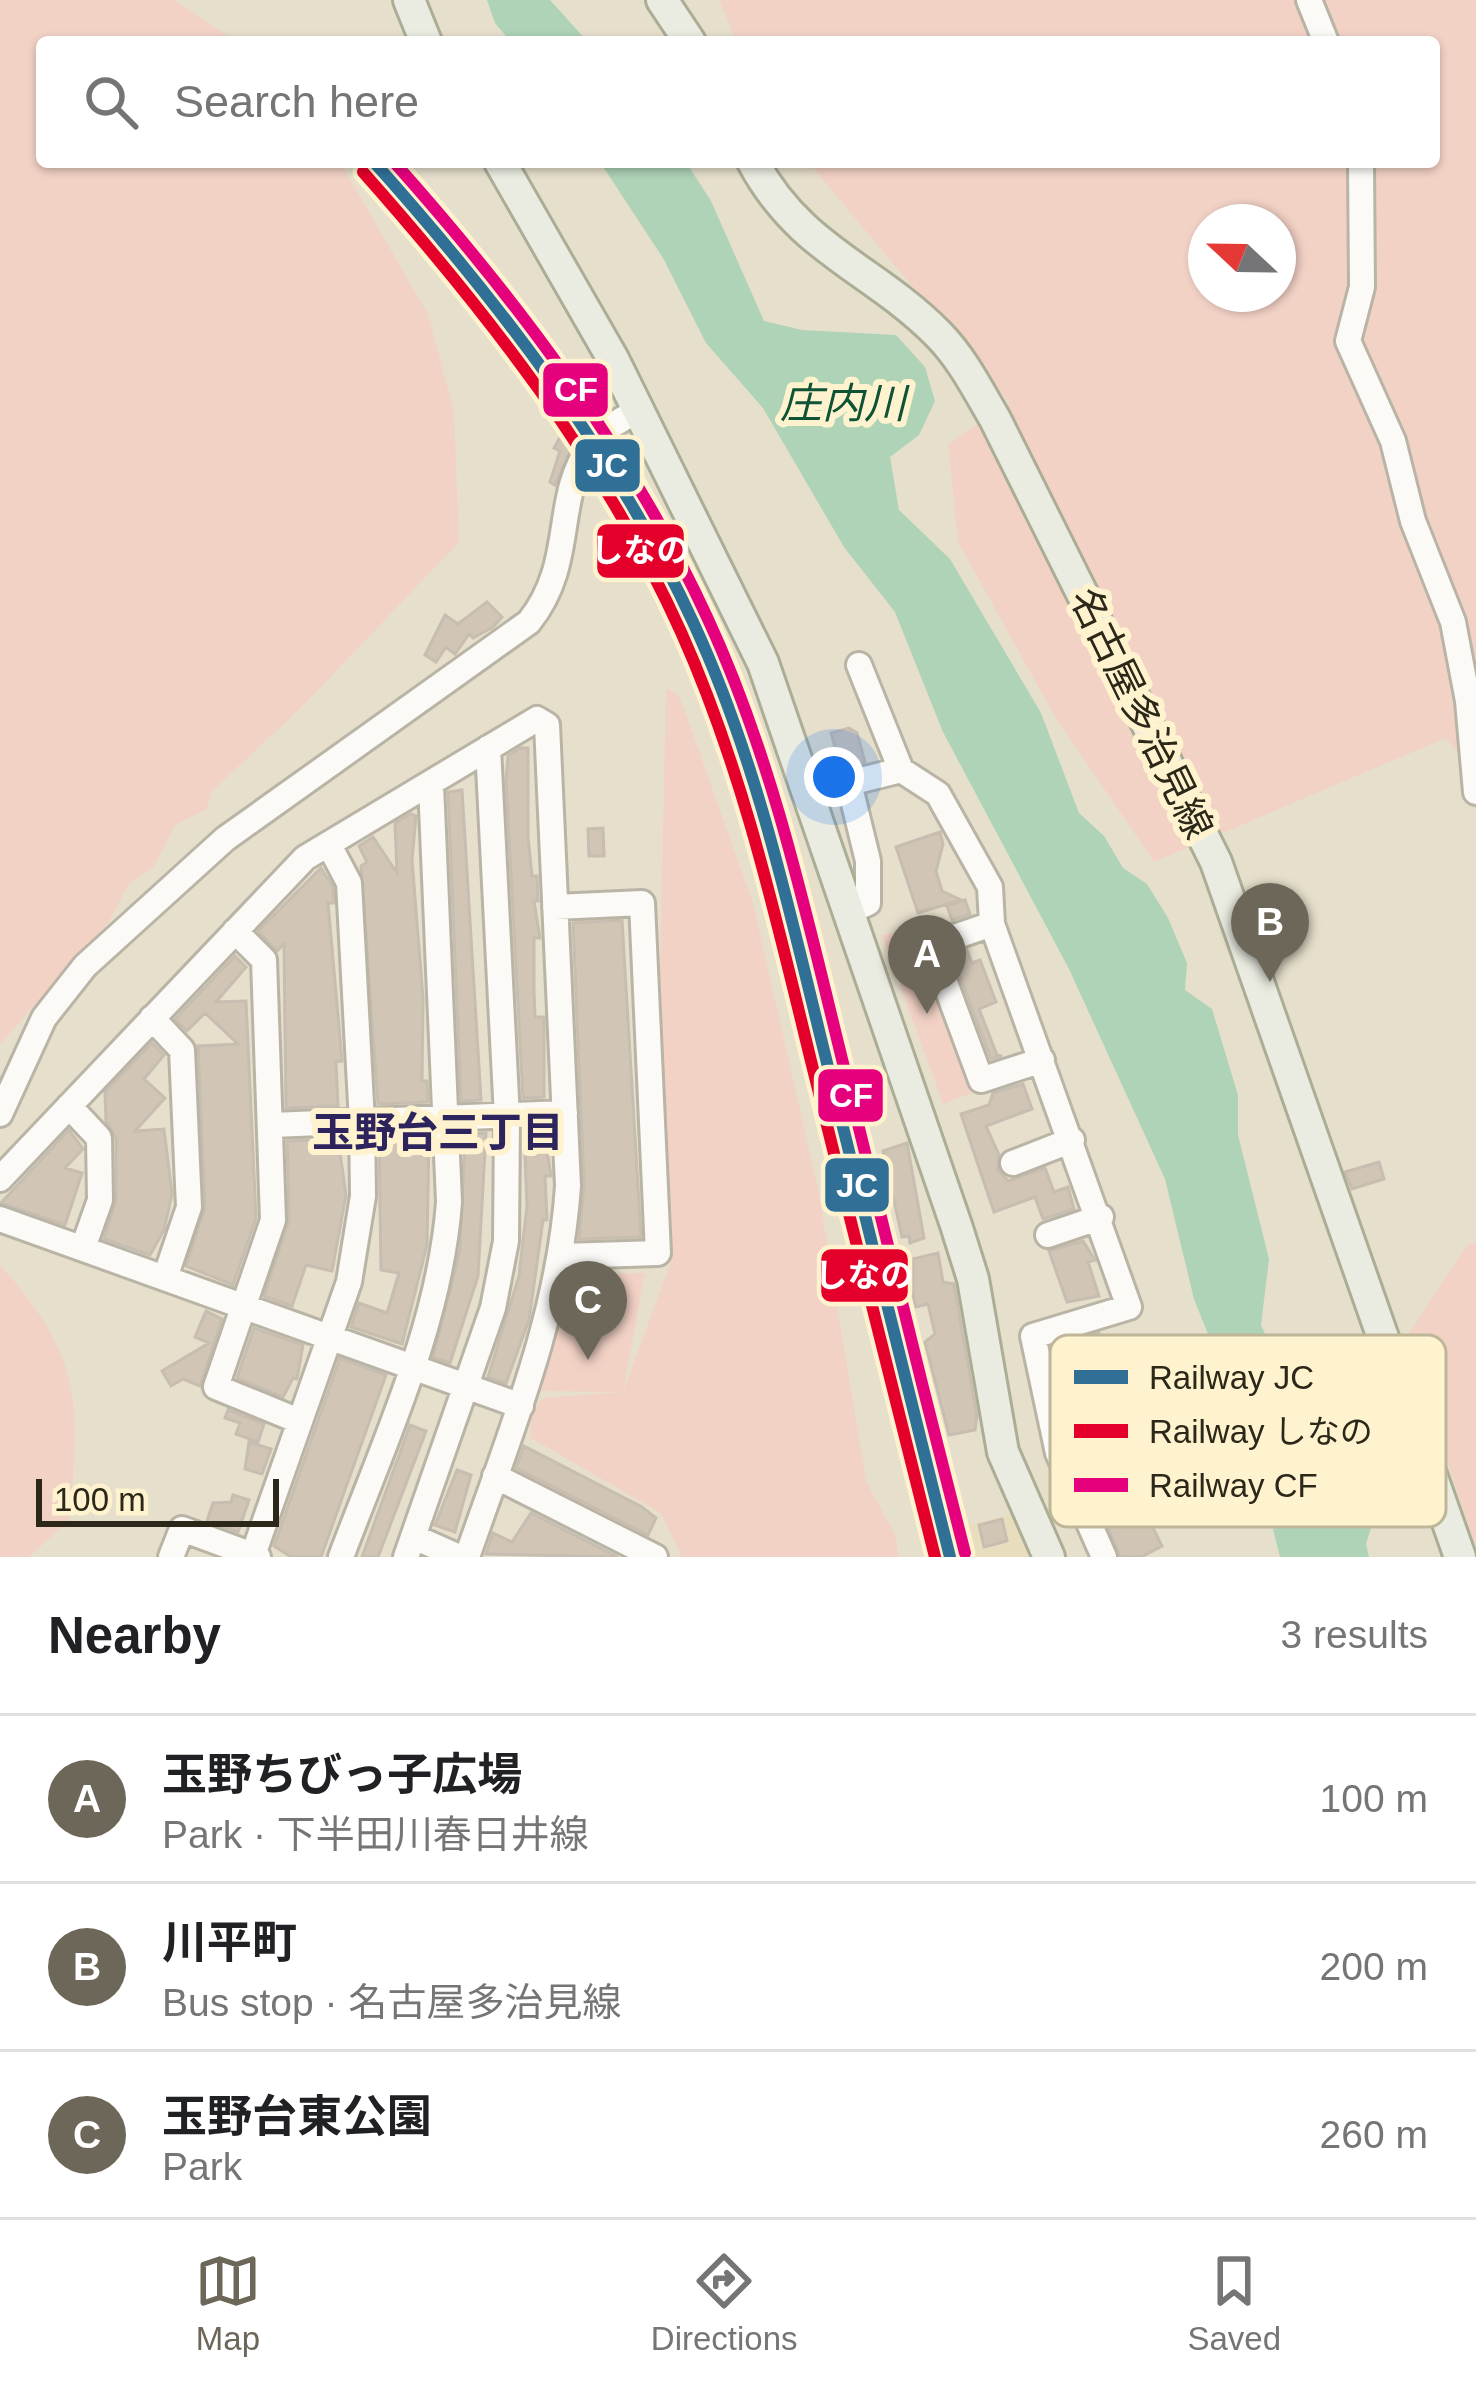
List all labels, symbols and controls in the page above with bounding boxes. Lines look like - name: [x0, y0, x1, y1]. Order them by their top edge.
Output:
- search box: [36, 36, 1440, 168]
- icon: search: [78, 69, 144, 135]
- text: Search here: [174, 76, 419, 127]
- north arrow: [1188, 204, 1296, 312]
- line badge: CF: [541, 361, 610, 419]
- text: CF: [554, 371, 598, 408]
- water label: 庄内川: [780, 380, 910, 427]
- line badge: JC: [573, 437, 642, 494]
- text: JC: [586, 447, 628, 484]
- line badge: しなの: [595, 522, 686, 580]
- text: しなの: [591, 532, 690, 569]
- street label: 名古屋多治見線: [1062, 581, 1221, 845]
- your location: [804, 747, 864, 807]
- pin: B: [1231, 883, 1309, 982]
- pin: A: [888, 915, 966, 1014]
- line badge: CF: [816, 1067, 885, 1124]
- text: CF: [829, 1077, 873, 1114]
- district label: 玉野台三丁目: [312, 1109, 564, 1156]
- line badge: JC: [823, 1156, 891, 1214]
- text: JC: [836, 1167, 878, 1204]
- line badge: しなの: [819, 1247, 910, 1304]
- text: しなの: [815, 1257, 914, 1294]
- pin: C: [549, 1261, 627, 1360]
- legend: [1050, 1335, 1446, 1527]
- text: Railway JC: [1149, 1359, 1314, 1396]
- text: Railway しなの: [1149, 1413, 1373, 1450]
- text: Railway CF: [1149, 1467, 1318, 1504]
- scale bar: [36, 1473, 279, 1526]
- text: 100 m: [54, 1481, 146, 1518]
- text: Nearby: [48, 1607, 221, 1664]
- text: 3 results: [1281, 1613, 1428, 1656]
- text: 玉野ちびっ子広場: [162, 1749, 522, 1800]
- text: A: [73, 1777, 101, 1820]
- text: 100 m: [1320, 1777, 1428, 1820]
- text: Park · 下半田川春日井線: [162, 1813, 589, 1856]
- text: 川平町: [162, 1917, 297, 1968]
- text: B: [73, 1945, 101, 1988]
- text: 200 m: [1320, 1945, 1428, 1988]
- text: Bus stop · 名古屋多治見線: [162, 1981, 621, 2024]
- text: 玉野台東公園: [162, 2091, 432, 2142]
- text: C: [73, 2113, 101, 2156]
- text: 260 m: [1320, 2113, 1428, 2156]
- text: Park: [162, 2145, 242, 2188]
- tab: Map: [195, 2248, 261, 2358]
- tab: Directions: [651, 2248, 798, 2358]
- tab: Saved: [1187, 2248, 1281, 2358]

